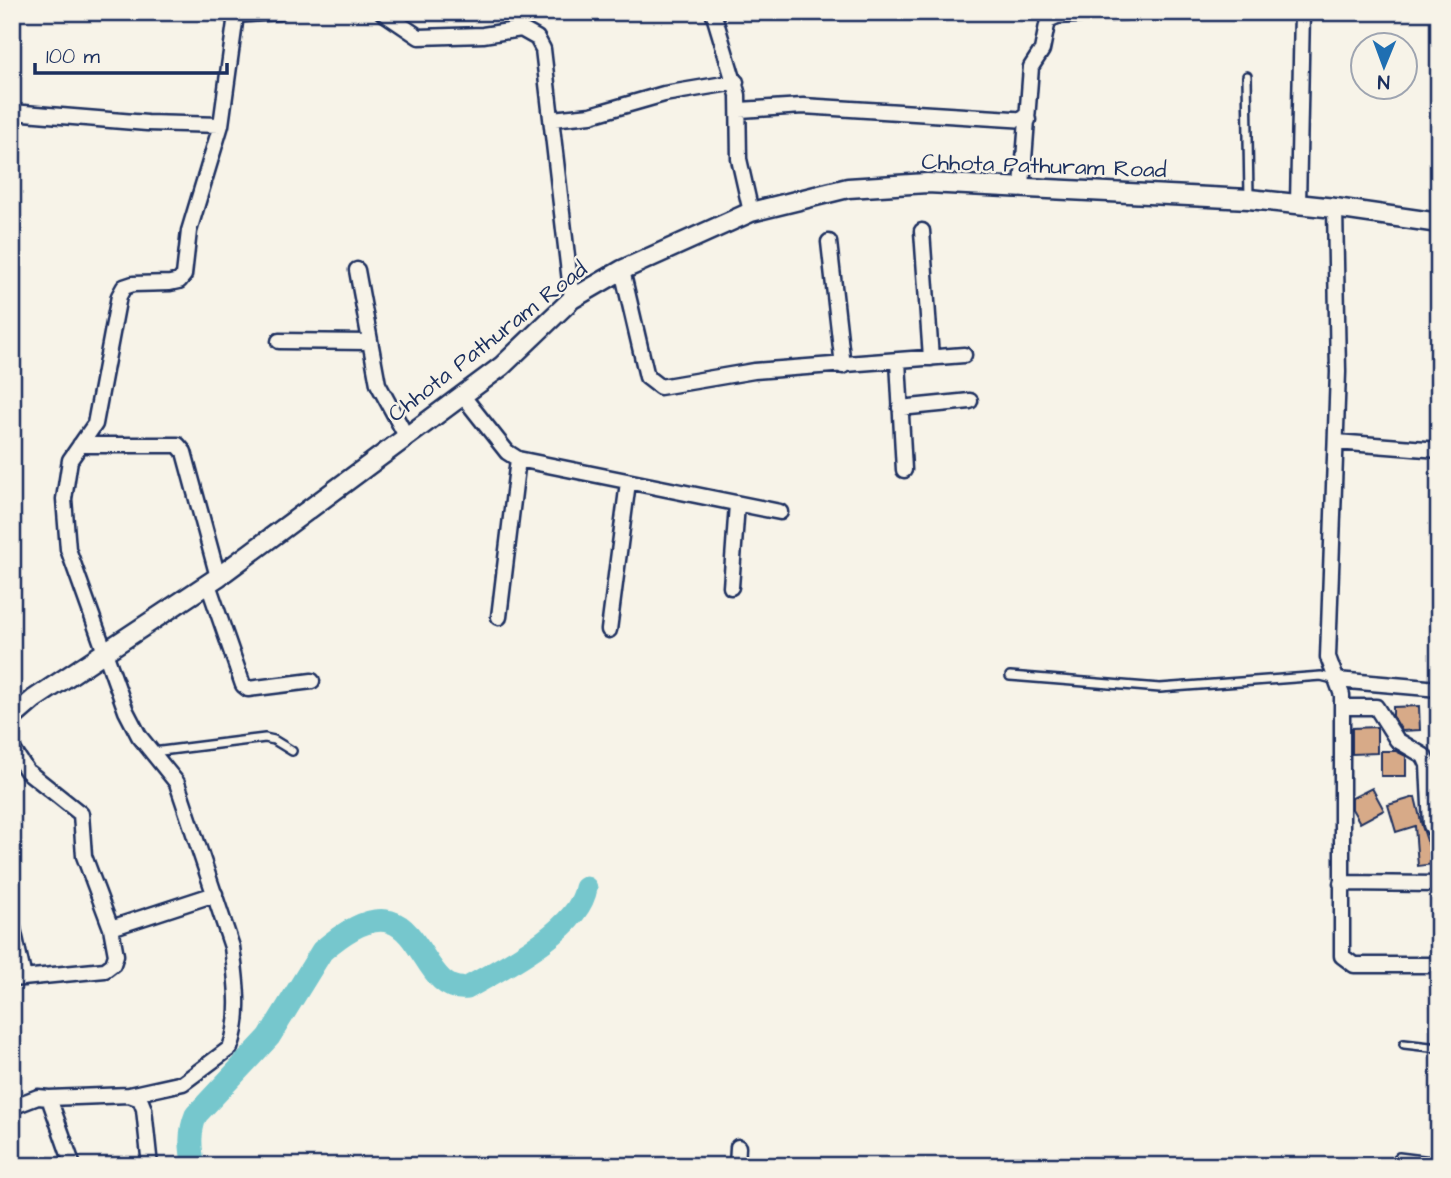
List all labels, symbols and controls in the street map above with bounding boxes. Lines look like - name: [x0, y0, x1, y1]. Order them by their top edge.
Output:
- scale bar: [35, 32, 228, 76]
- north arrow: [1350, 32, 1420, 102]
- text: 100 m: [46, 42, 101, 71]
- text: N: [1377, 68, 1390, 95]
- street label: Chhota Pathuram Road: [921, 146, 1167, 186]
- street label: Chhota Pathuram Road: [381, 254, 594, 430]

